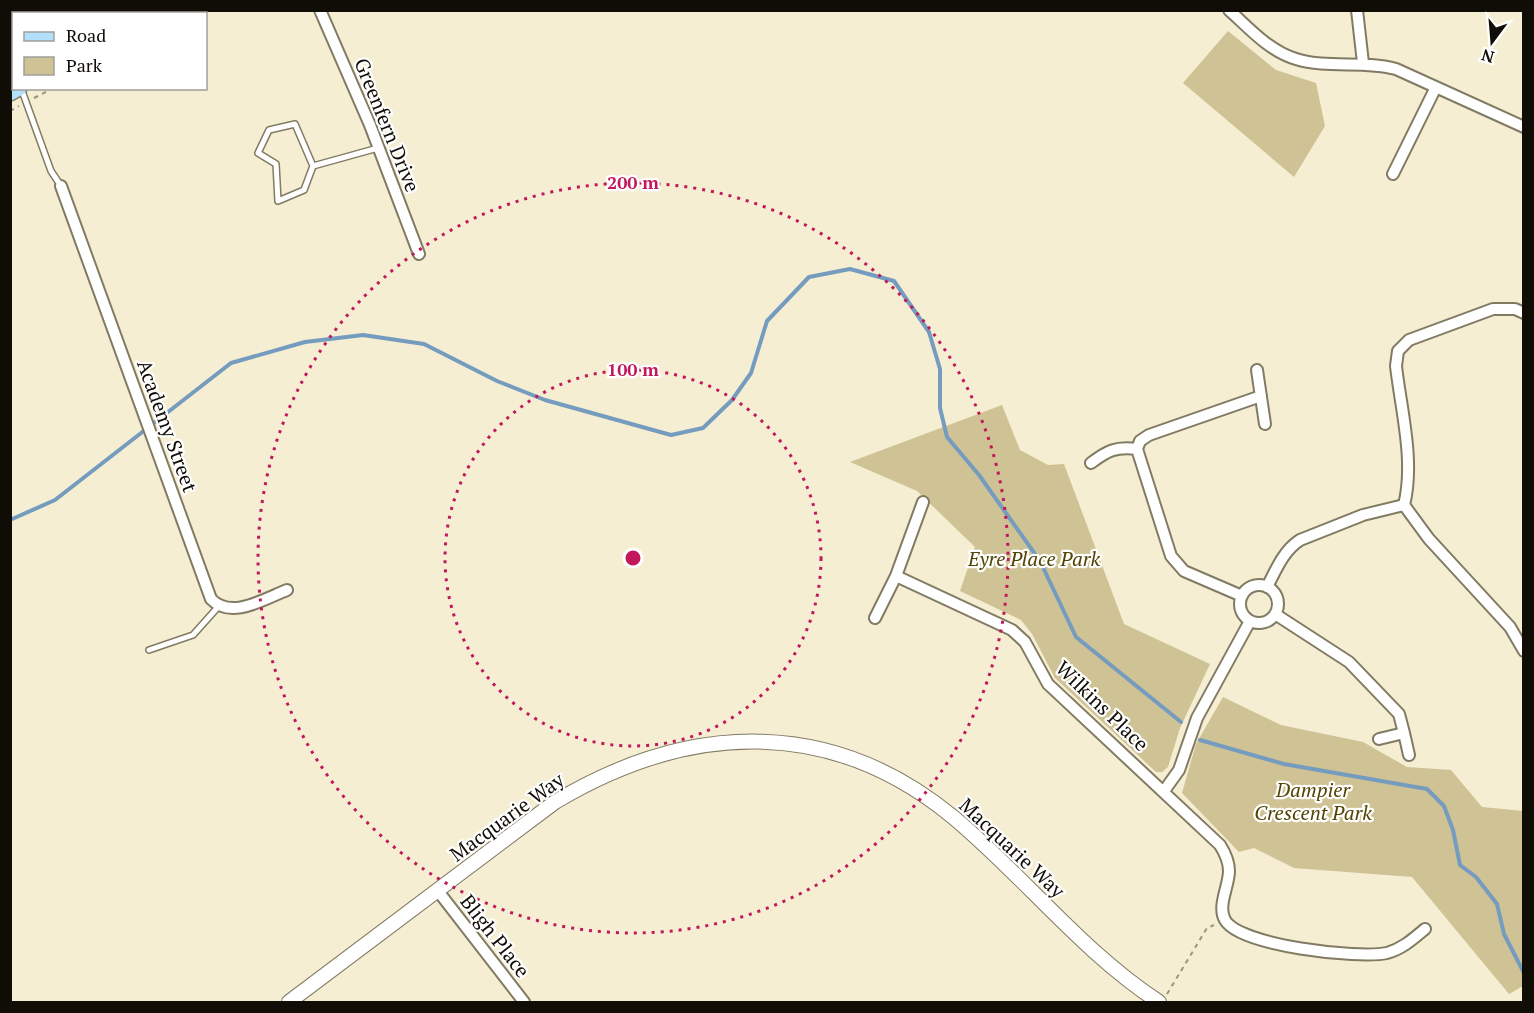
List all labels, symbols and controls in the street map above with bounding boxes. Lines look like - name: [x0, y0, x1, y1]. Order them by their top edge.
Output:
- legend: [12, 12, 207, 90]
- north arrow: [1462, 12, 1522, 72]
- text: Road: [66, 23, 106, 47]
- text: N: [1479, 44, 1497, 69]
- text: Park: [66, 53, 103, 77]
- street label: Greenfern Drive: [348, 54, 427, 196]
- text: 200 m: [607, 170, 659, 194]
- street label: Academy Street: [131, 356, 204, 496]
- text: 100 m: [607, 357, 659, 381]
- park label: Eyre Place Park: [967, 545, 1100, 572]
- centre of rings: [623, 548, 643, 568]
- street label: Wilkins Place: [1050, 654, 1155, 757]
- street label: Macquarie Way: [444, 765, 570, 867]
- park label: Dampier Crescent Park: [1254, 776, 1372, 826]
- street label: Macquarie Way: [954, 792, 1072, 904]
- street label: Bligh Place: [454, 889, 536, 983]

